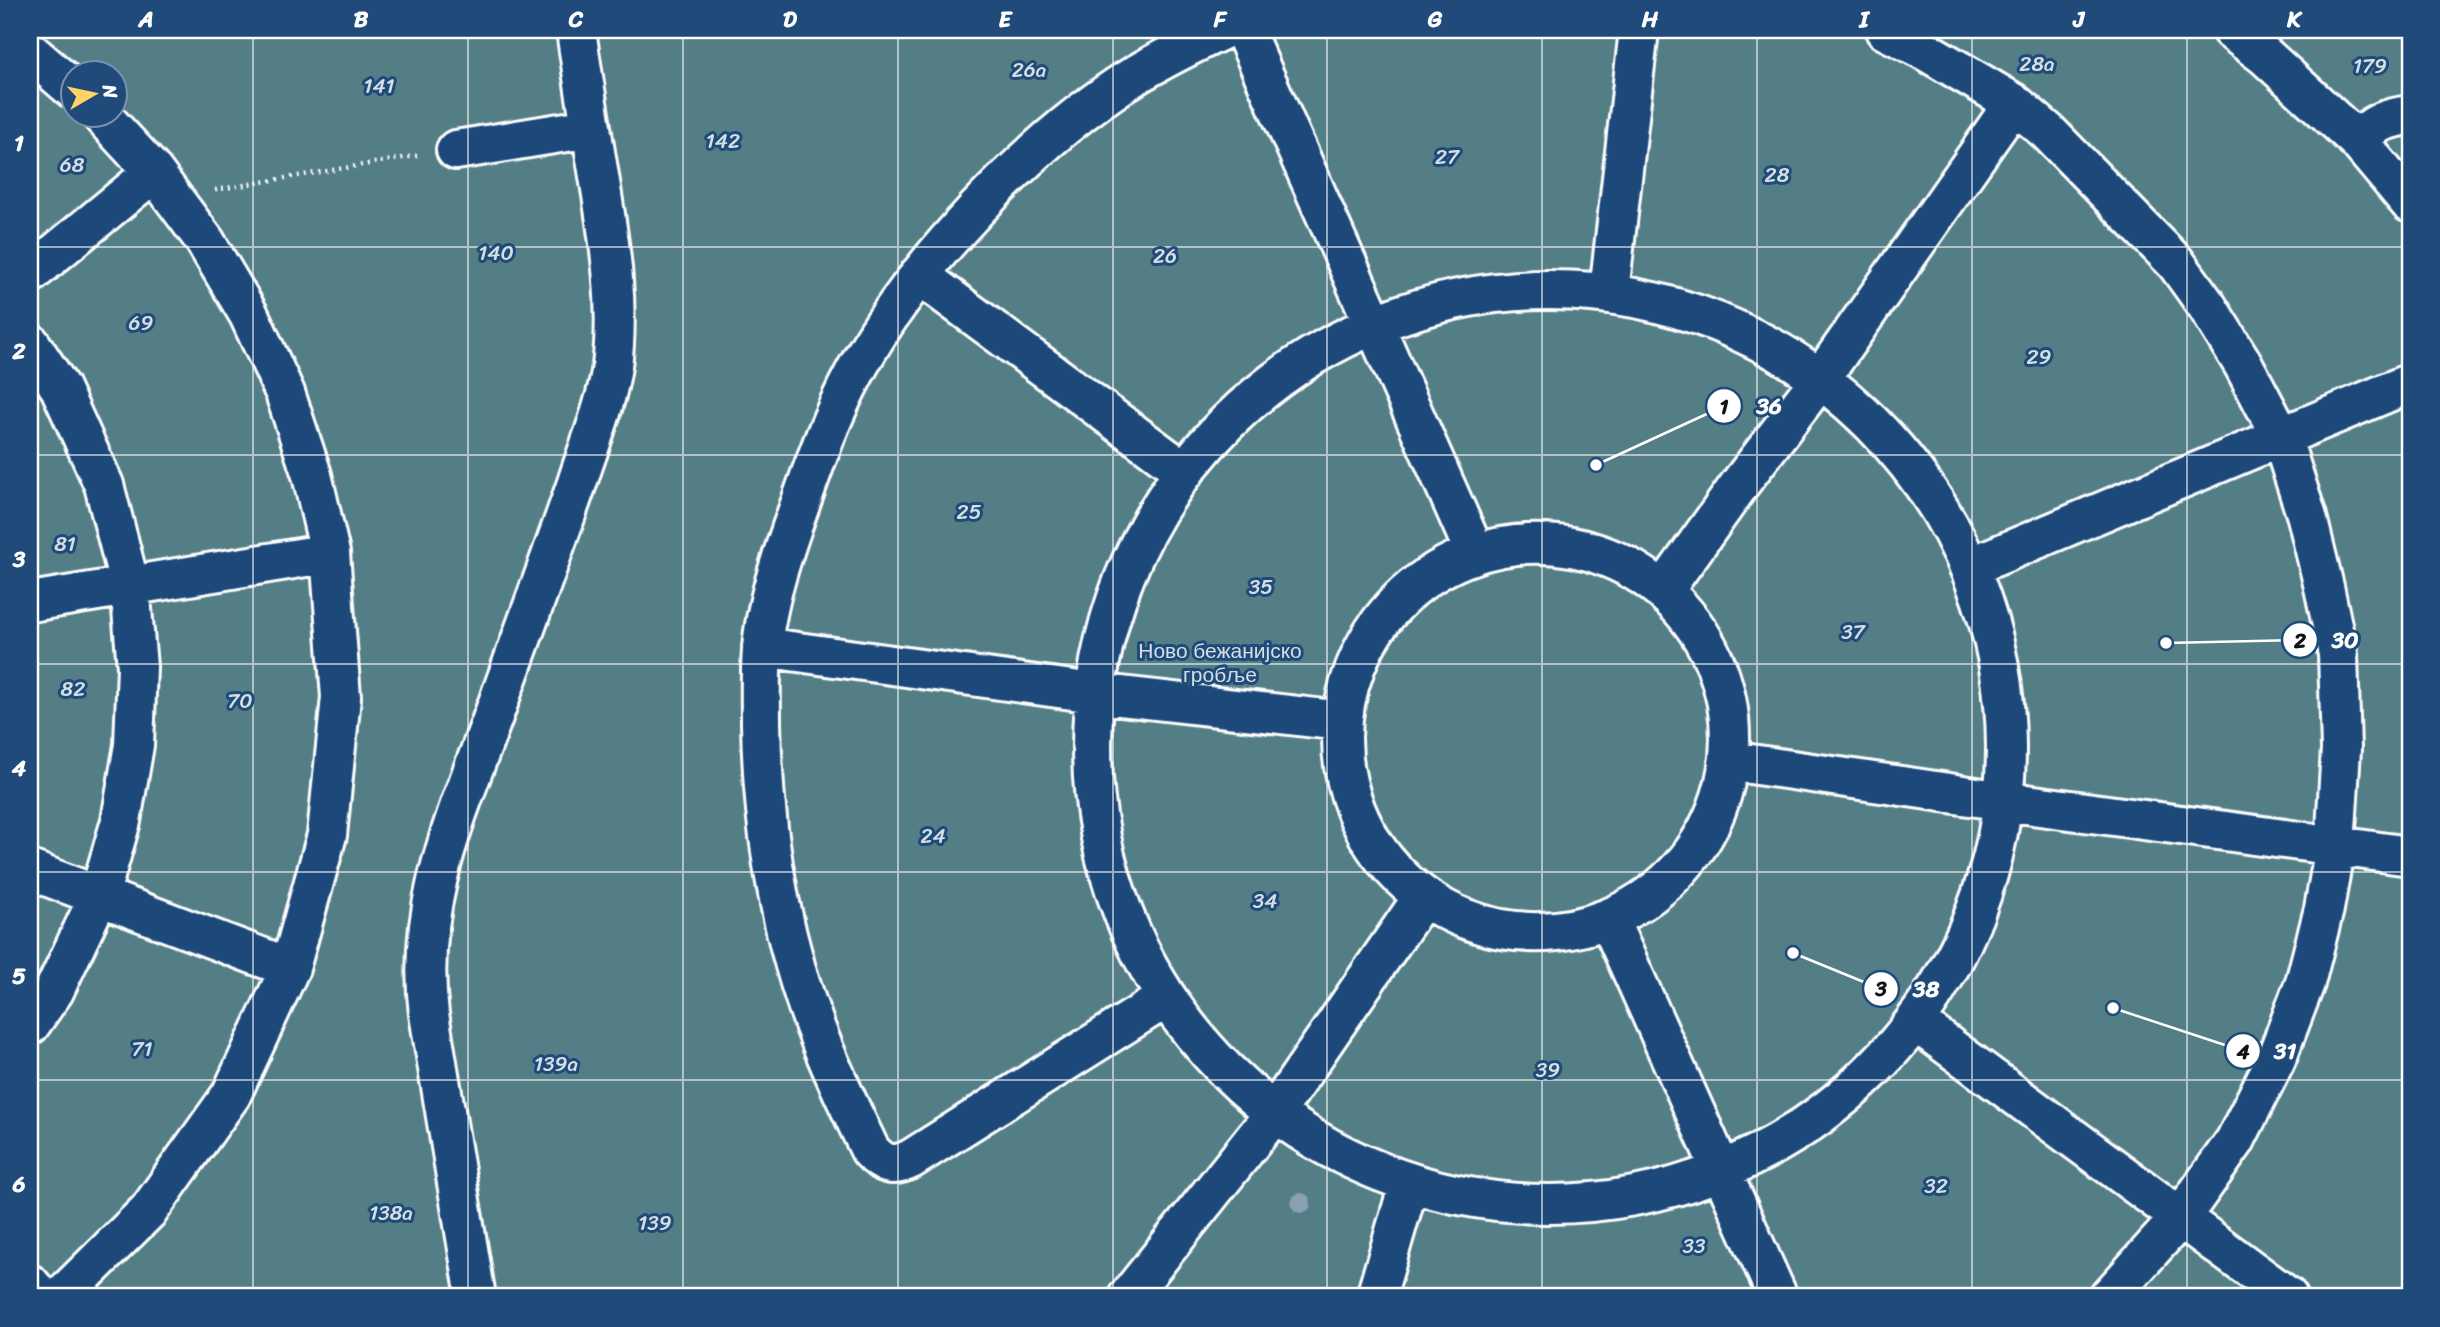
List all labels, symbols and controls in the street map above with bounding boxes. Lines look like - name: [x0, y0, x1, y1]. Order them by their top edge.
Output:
- text: A: [137, 0, 154, 40]
- text: B: [354, 0, 369, 40]
- text: C: [568, 0, 584, 40]
- text: D: [783, 0, 798, 40]
- text: E: [999, 0, 1014, 40]
- text: F: [1213, 0, 1228, 40]
- text: G: [1427, 0, 1443, 40]
- text: H: [1641, 0, 1659, 40]
- text: I: [1858, 0, 1870, 40]
- text: J: [2072, 0, 2086, 40]
- text: K: [2286, 0, 2303, 40]
- park label: 28a: [2019, 45, 2055, 83]
- park label: 179: [2353, 47, 2387, 85]
- park label: 26a: [1012, 51, 1047, 89]
- north arrow: [60, 60, 130, 130]
- park label: 141: [363, 67, 395, 105]
- text: N: [93, 81, 128, 101]
- park label: 142: [706, 122, 740, 160]
- text: 1: [14, 123, 24, 164]
- park label: 27: [1435, 138, 1461, 176]
- park label: 68: [60, 146, 85, 184]
- park label: 28: [1765, 156, 1790, 194]
- park label: 140: [478, 234, 514, 272]
- park label: 26: [1153, 237, 1177, 275]
- park label: 69: [129, 304, 154, 342]
- text: 2: [11, 331, 26, 372]
- park label: 29: [2026, 338, 2052, 376]
- callout: 36: [1707, 384, 1796, 428]
- text: 36: [1755, 386, 1782, 427]
- text: 1: [1719, 388, 1729, 426]
- park label: 25: [957, 493, 982, 531]
- park label: 81: [54, 525, 76, 563]
- text: 3: [12, 539, 26, 580]
- park label: 35: [1249, 568, 1273, 606]
- park label: 37: [1841, 613, 1867, 651]
- callout: 30: [2282, 618, 2372, 662]
- text: 30: [2330, 620, 2359, 661]
- text: 2: [2293, 622, 2306, 660]
- park label: Ново бежанијско гробље: [1138, 632, 1302, 694]
- park label: 82: [61, 670, 85, 708]
- park label: 70: [227, 682, 253, 720]
- text: 4: [11, 748, 27, 789]
- park label: 24: [920, 817, 946, 855]
- park label: 34: [1253, 882, 1277, 920]
- text: 5: [12, 956, 26, 997]
- callout: 38: [1864, 967, 1953, 1011]
- text: 38: [1912, 969, 1939, 1010]
- text: 3: [1874, 970, 1887, 1008]
- callout: 31: [2225, 1029, 2311, 1073]
- park label: 71: [132, 1030, 153, 1068]
- text: 31: [2273, 1031, 2296, 1072]
- text: 4: [2235, 1033, 2250, 1071]
- park label: 139a: [534, 1045, 578, 1083]
- park label: 39: [1536, 1051, 1560, 1089]
- text: 6: [11, 1164, 26, 1205]
- park label: 32: [1924, 1167, 1948, 1205]
- park label: 138a: [369, 1194, 413, 1232]
- park label: 139: [638, 1204, 672, 1242]
- park label: 33: [1682, 1227, 1706, 1265]

